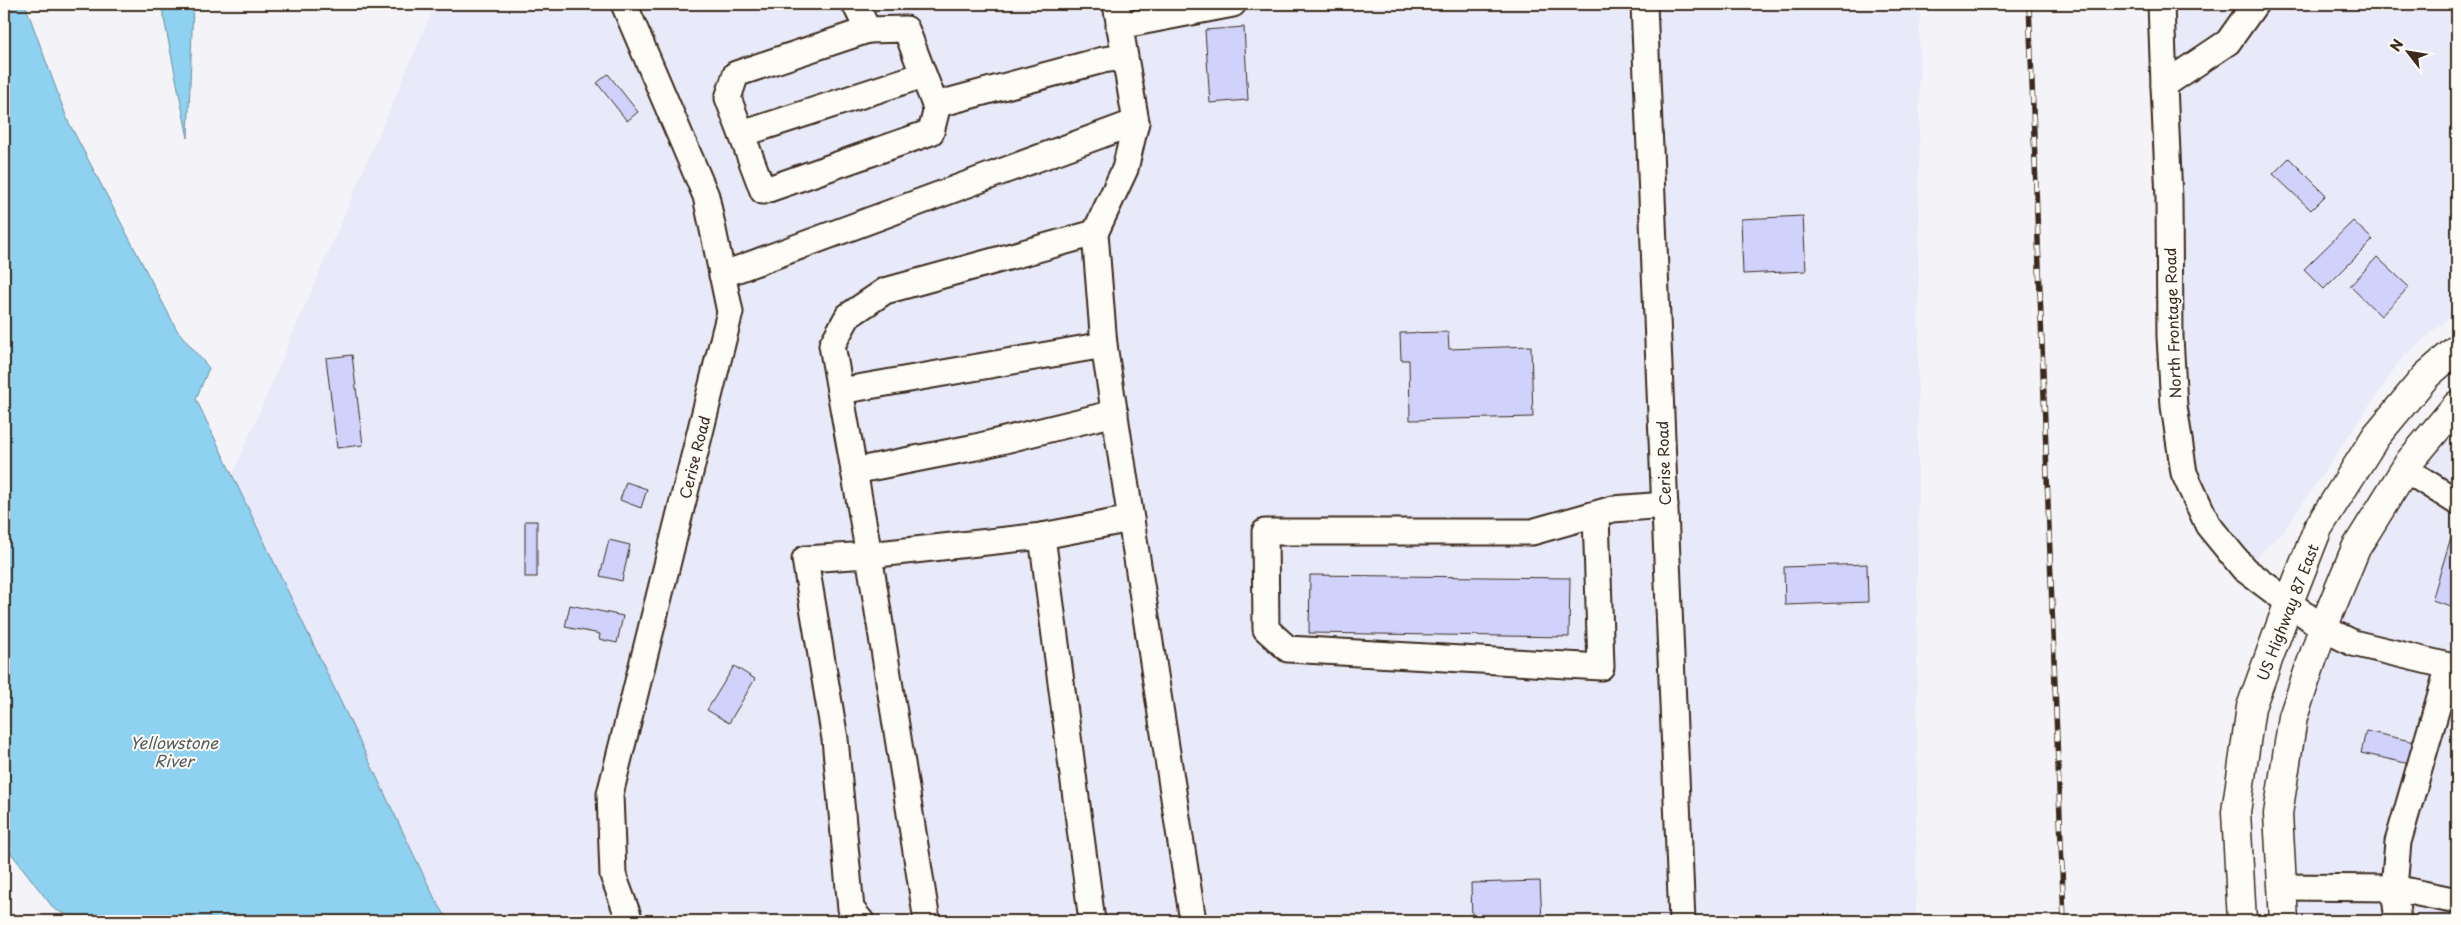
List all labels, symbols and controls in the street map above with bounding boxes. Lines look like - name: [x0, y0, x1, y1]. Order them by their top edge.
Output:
- north arrow: [2384, 28, 2434, 78]
- text: N: [2385, 35, 2408, 55]
- street label: North Frontage Road: [2158, 247, 2186, 399]
- street label: Cerise Road: [673, 413, 715, 501]
- street label: Cerise Road: [1650, 420, 1676, 506]
- street label: US Highway 87 East: [2250, 540, 2324, 684]
- water label: Yellowstone River: [130, 730, 219, 772]

